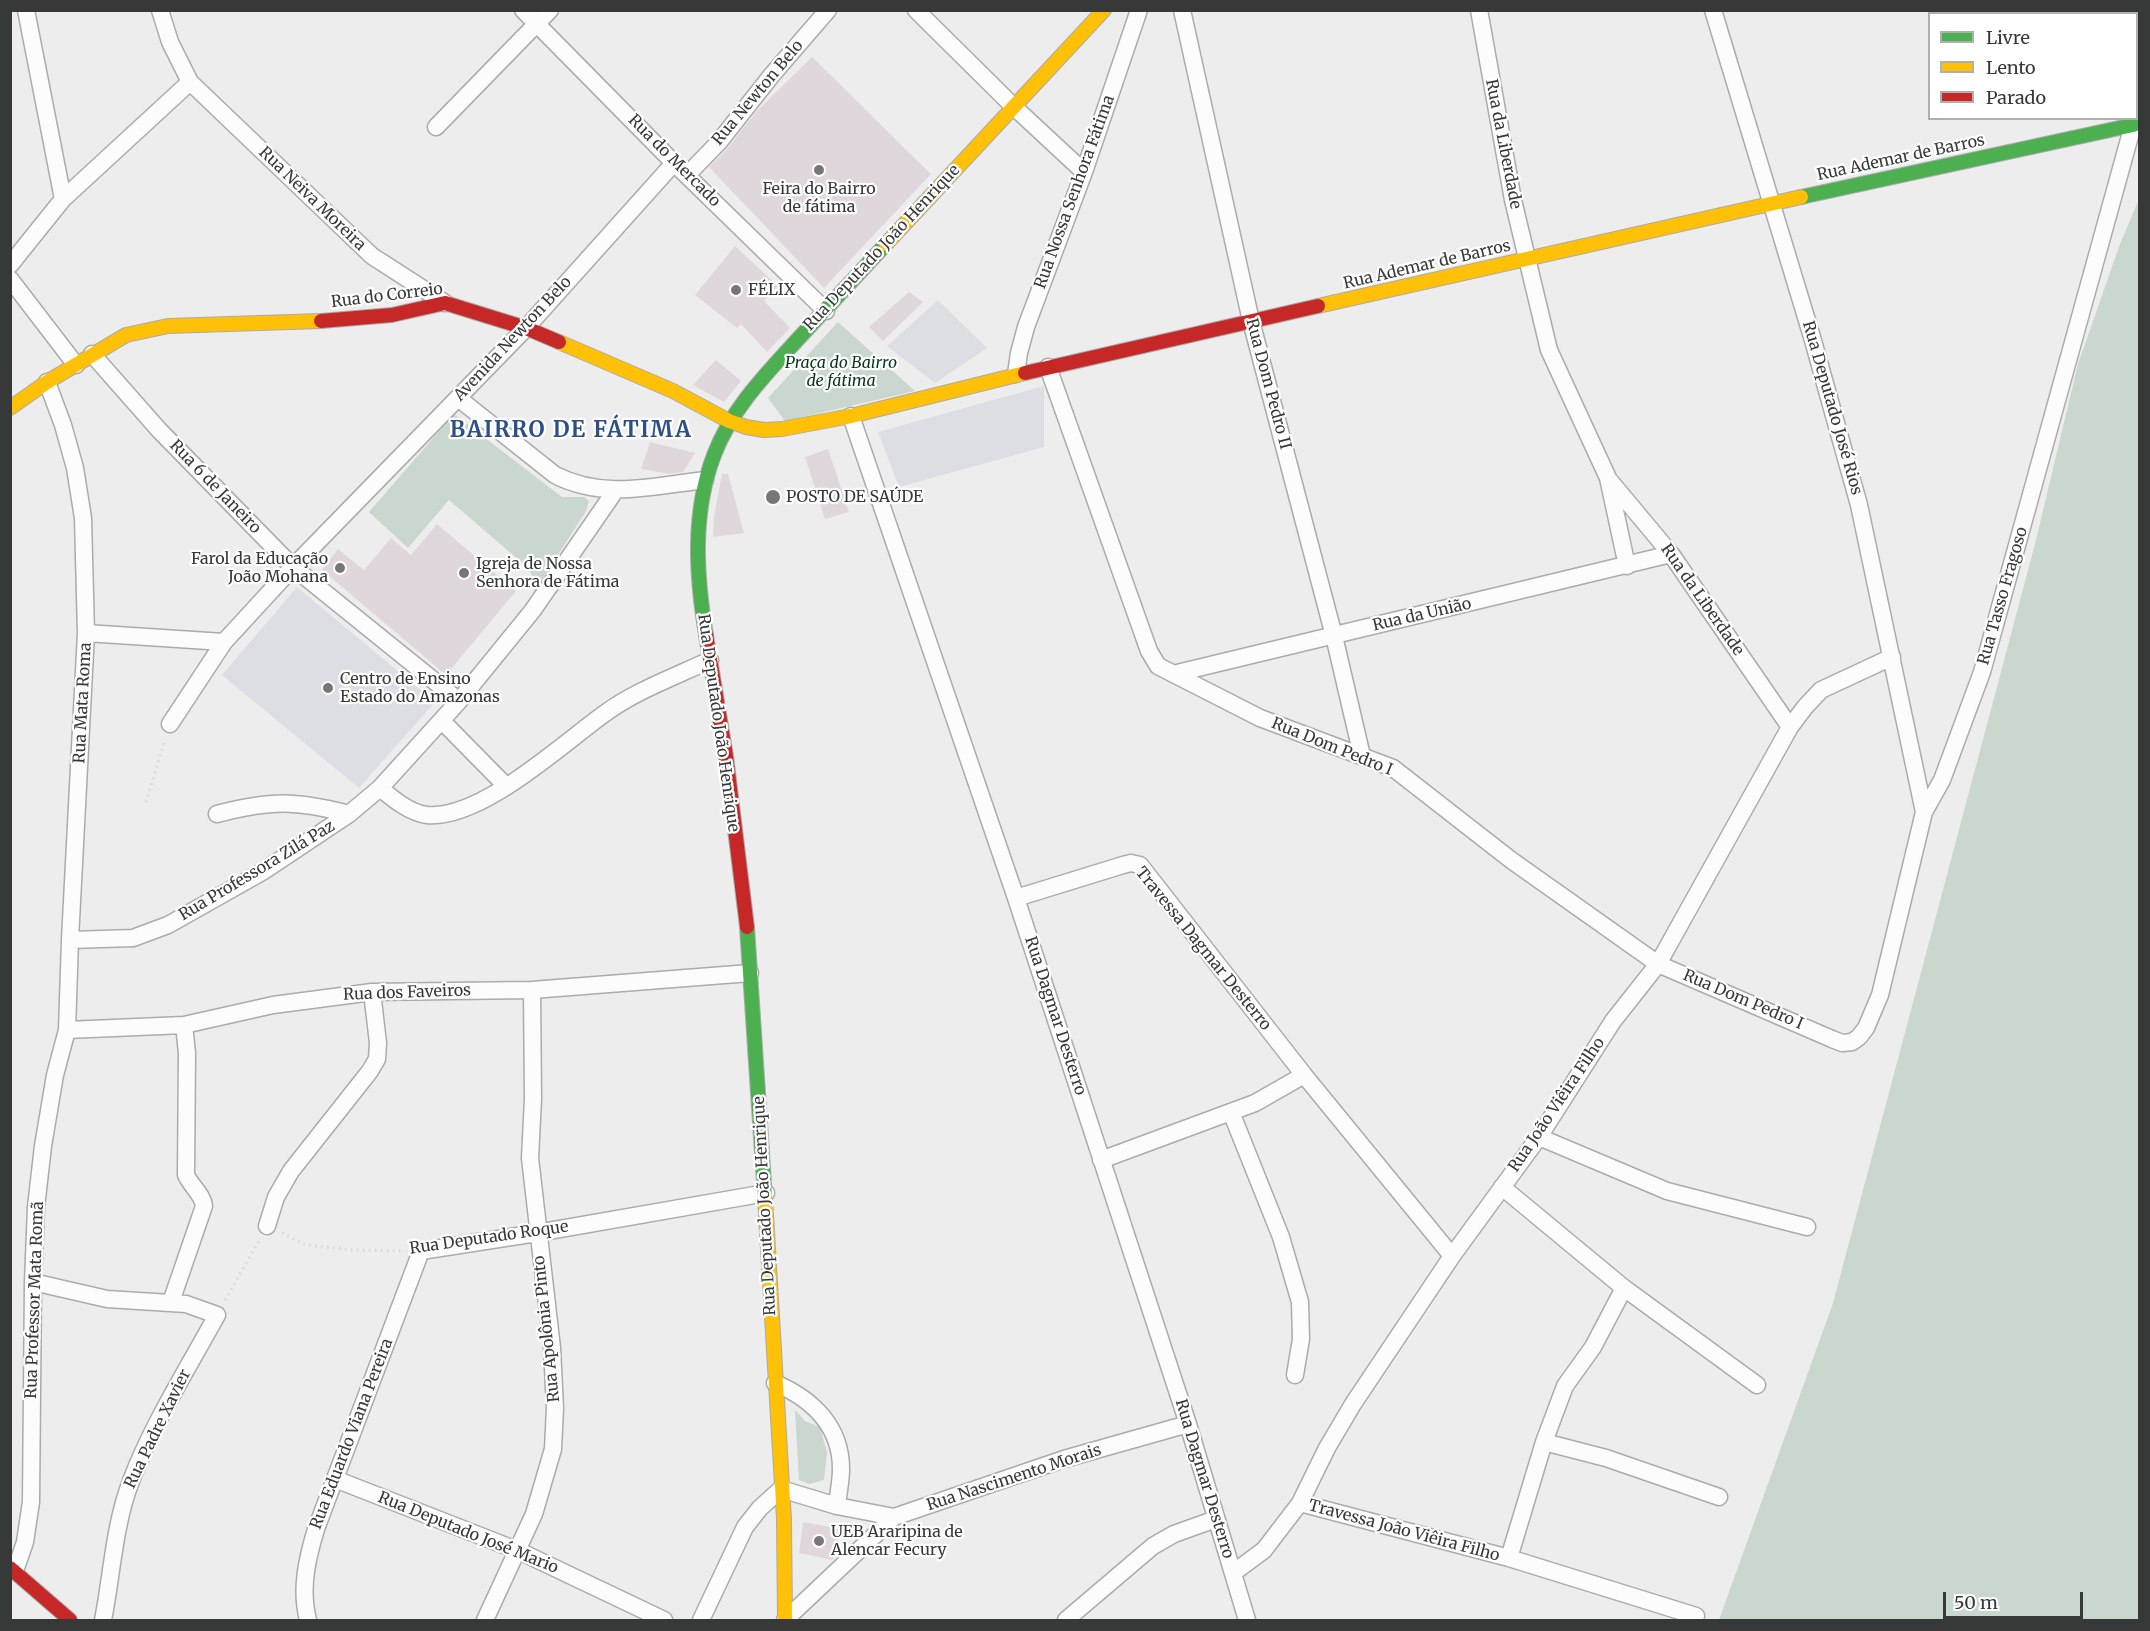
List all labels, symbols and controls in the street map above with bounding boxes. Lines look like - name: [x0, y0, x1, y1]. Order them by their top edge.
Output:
- legend: [1928, 12, 2138, 120]
- text: Livre: [1986, 26, 2030, 49]
- street label: Rua Newton Belo: [708, 37, 808, 149]
- text: Lento: [1986, 56, 2036, 79]
- street label: Rua da Liberdade: [1481, 77, 1525, 211]
- text: Parado: [1986, 86, 2046, 109]
- street label: Rua Nossa Senhora Fátima: [1031, 93, 1119, 291]
- street label: Rua do Mercado: [624, 111, 724, 211]
- street label: Rua Ademar de Barros: [1815, 131, 1987, 185]
- street label: Rua Neiva Moreira: [255, 143, 369, 255]
- street label: Rua Deputado João Henrique: [800, 161, 964, 335]
- marker: Feira do Bairro de fátima: [812, 163, 826, 177]
- place label: Feira do Bairro de fátima: [762, 179, 876, 217]
- street label: Rua Ademar de Barros: [1342, 236, 1512, 294]
- street label: Avenida Newton Belo: [450, 273, 576, 405]
- street label: Rua do Correio: [330, 280, 444, 312]
- place label: FÉLIX: [748, 280, 795, 300]
- marker: FÉLIX: [729, 283, 743, 297]
- street label: Rua Dom Pedro II: [1241, 316, 1295, 452]
- street label: Rua Deputado José Rios: [1798, 319, 1866, 497]
- park label: Praça do Bairro de fátima: [785, 353, 897, 391]
- district label: BAIRRO DE FÁTIMA: [450, 418, 692, 444]
- street label: Rua 6 de Janeiro: [165, 436, 265, 538]
- place label: POSTO DE SAÚDE: [786, 487, 923, 507]
- marker: POSTO DE SAÚDE: [764, 488, 782, 506]
- street label: Rua Tasso Fragoso: [1974, 525, 2032, 667]
- street label: Rua da Liberdade: [1656, 540, 1748, 660]
- place label: Farol da Educação João Mohana: [191, 549, 328, 587]
- place label: Igreja de Nossa Senhora de Fátima: [476, 554, 619, 592]
- marker: Farol da Educação João Mohana: [333, 561, 347, 575]
- marker: Igreja de Nossa Senhora de Fátima: [457, 566, 471, 580]
- street label: Rua da União: [1371, 594, 1473, 636]
- street label: Rua Deputado João Henrique: [693, 613, 743, 833]
- street label: Rua Mata Roma: [70, 642, 96, 764]
- place label: Centro de Ensino Estado do Amazonas: [340, 669, 500, 707]
- marker: Centro de Ensino Estado do Amazonas: [321, 681, 335, 695]
- street label: Rua Dom Pedro I: [1269, 714, 1395, 780]
- street label: Rua Professora Zilá Paz: [176, 817, 338, 925]
- street label: Travessa Dagmar Desterro: [1131, 863, 1275, 1035]
- street label: Rua Dagmar Desterro: [1020, 934, 1090, 1098]
- street label: Rua Dom Pedro I: [1680, 966, 1806, 1034]
- street label: Rua dos Faveiros: [343, 981, 471, 1005]
- street label: Rua João Viêira Filho: [1505, 1034, 1609, 1176]
- street label: Rua Deputado João Henrique: [750, 1096, 780, 1316]
- street label: Rua Professor Mata Romã: [22, 1201, 48, 1399]
- street label: Rua Deputado Roque: [408, 1217, 570, 1259]
- street label: Rua Apolônia Pinto: [530, 1255, 564, 1403]
- street label: Rua Eduardo Viana Pereira: [307, 1336, 397, 1532]
- street label: Rua Padre Xavier: [121, 1366, 195, 1492]
- street label: Rua Dagmar Desterro: [1171, 1397, 1237, 1561]
- street label: Rua Nascimento Morais: [924, 1441, 1104, 1515]
- street label: Rua Deputado José Mario: [375, 1488, 561, 1578]
- street label: Travessa João Viêira Filho: [1306, 1496, 1502, 1566]
- place label: UEB Araripina de Alencar Fecury: [831, 1522, 963, 1560]
- marker: UEB Araripina de Alencar Fecury: [812, 1534, 826, 1548]
- scale bar: [1946, 1580, 2086, 1618]
- text: 50 m: [1954, 1591, 1998, 1614]

